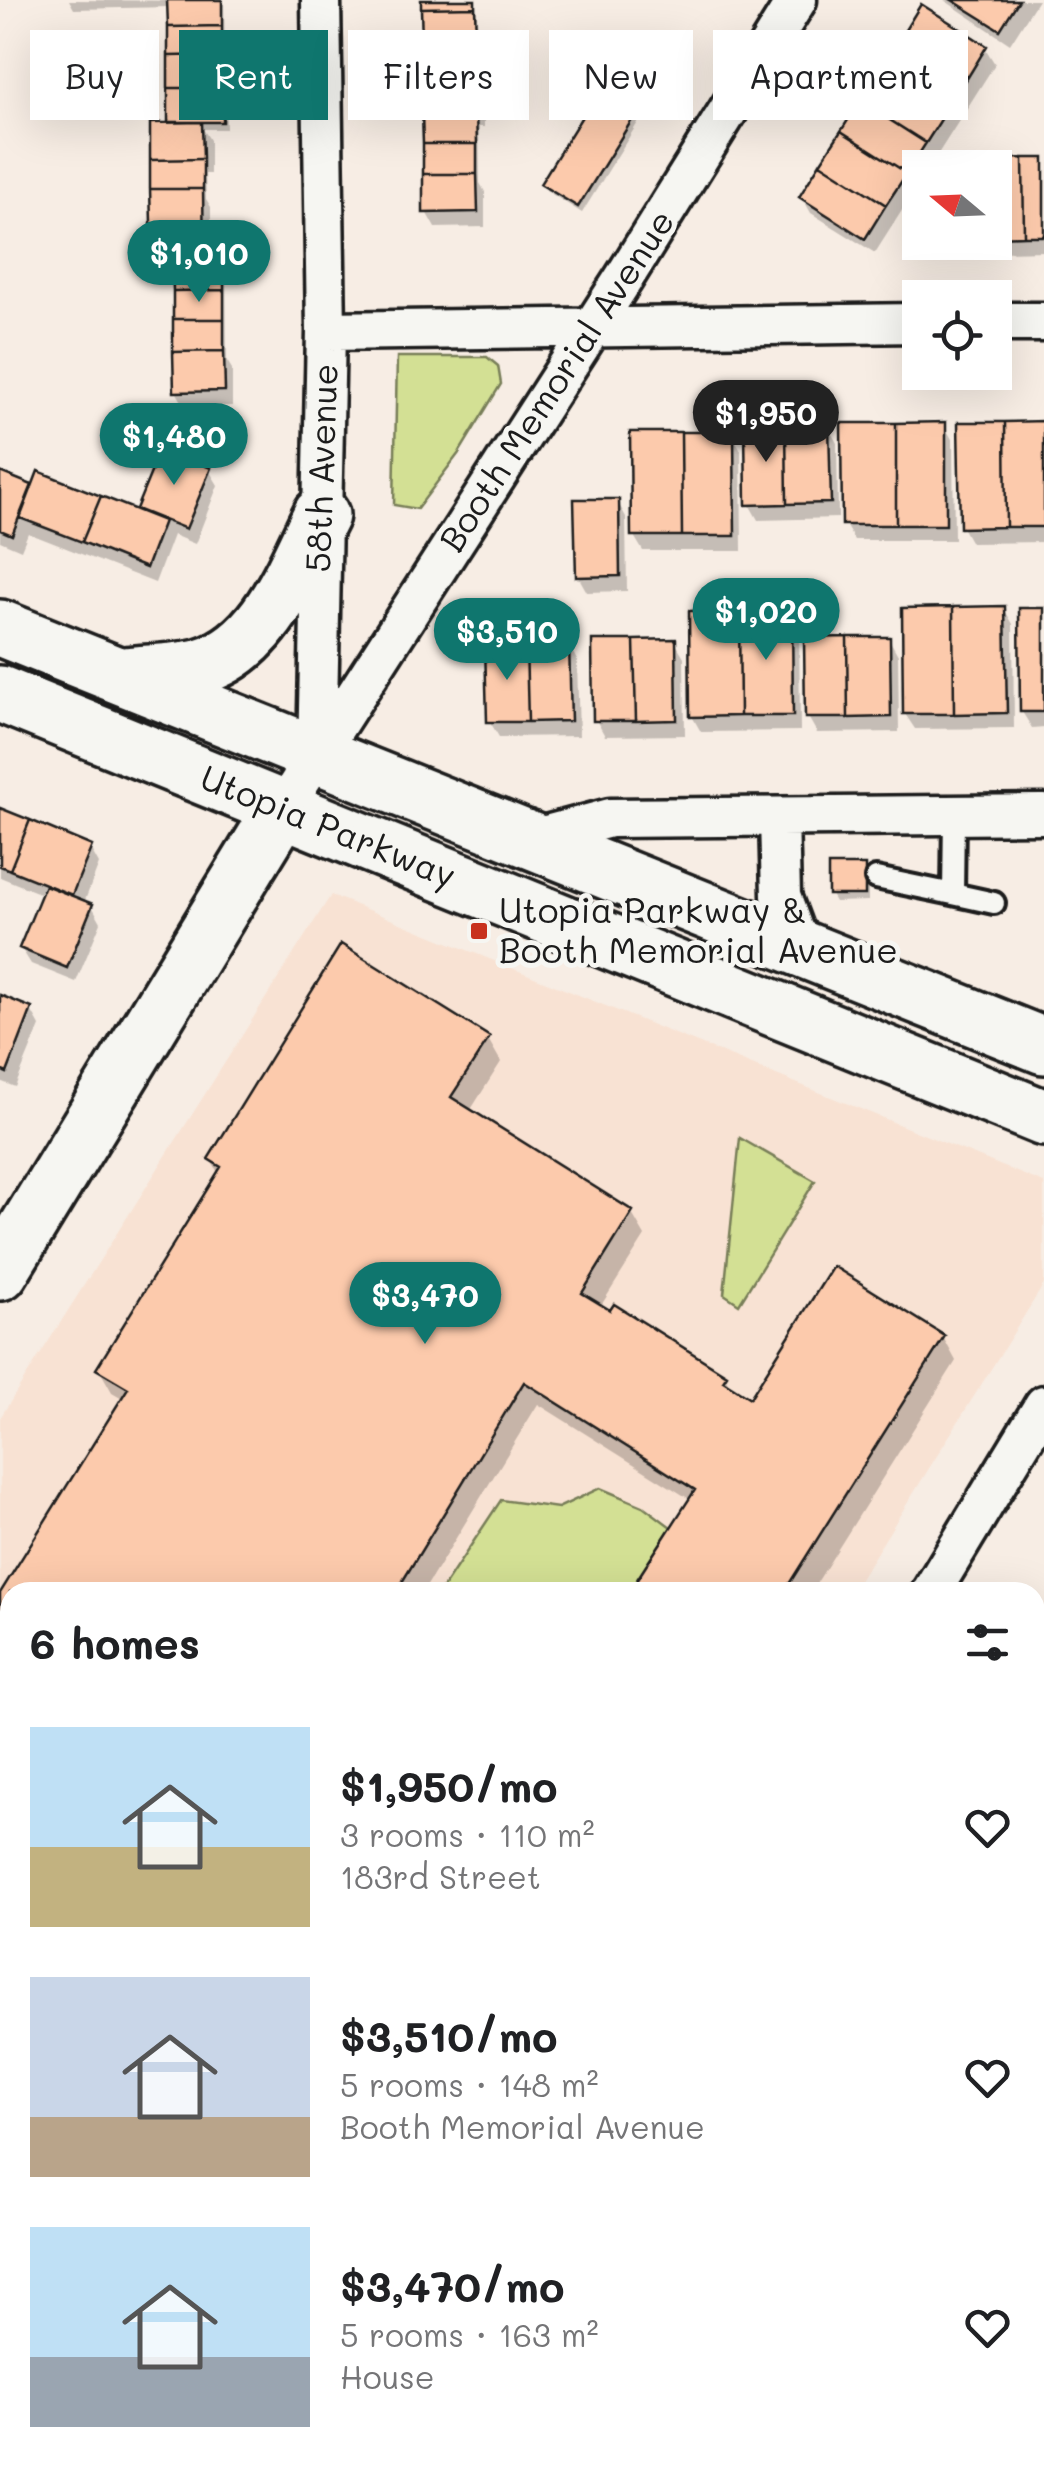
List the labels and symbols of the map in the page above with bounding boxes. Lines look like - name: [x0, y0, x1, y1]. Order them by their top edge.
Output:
- north arrow: [902, 150, 1012, 260]
- street label: Booth Memorial Avenue: [427, 200, 683, 560]
- pin: $1,010: [118, 220, 280, 305]
- street label: 58th Avenue: [293, 363, 347, 573]
- pin: $1,950: [685, 380, 847, 465]
- pin: $1,480: [93, 403, 255, 488]
- pin: $1,020: [685, 578, 847, 663]
- pin: $3,510: [426, 598, 588, 683]
- street label: Utopia Parkway: [194, 753, 463, 897]
- place label: Utopia Parkway & Booth Memorial Avenue: [499, 886, 898, 972]
- marker: Utopia Parkway & Booth Memorial Avenue: [468, 920, 490, 942]
- pin: $3,470: [344, 1262, 506, 1347]

